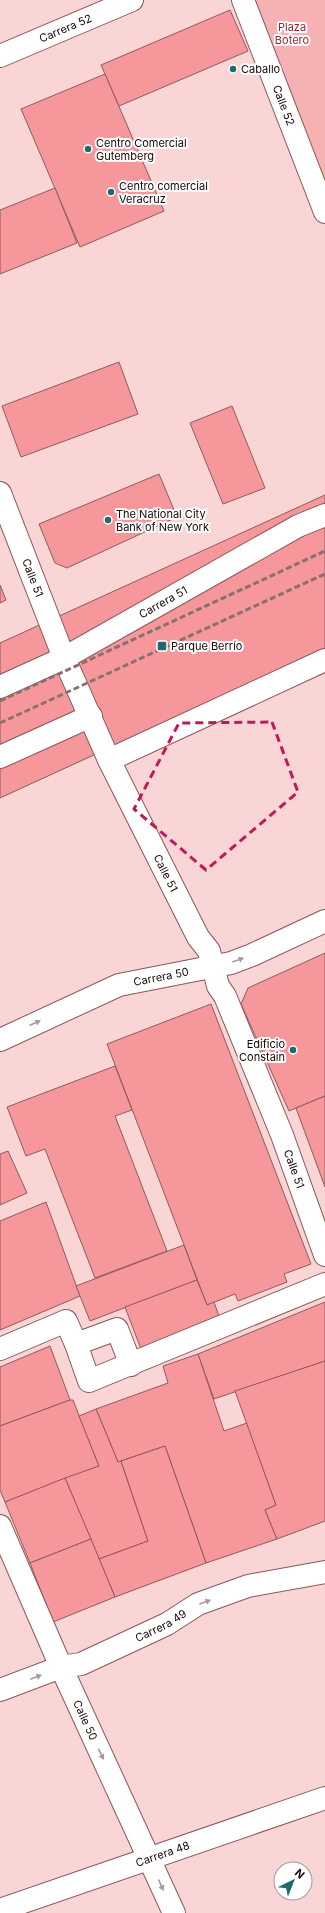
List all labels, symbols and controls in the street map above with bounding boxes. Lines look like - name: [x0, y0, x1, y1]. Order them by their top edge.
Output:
- street label: Carrera 52: [37, 11, 94, 46]
- park label: Plaza Botero: [275, 20, 310, 47]
- place label: Caballo: [241, 62, 281, 76]
- marker: Caballo: [228, 64, 238, 74]
- street label: Calle 52: [270, 83, 298, 128]
- place label: Centro Comercial Gutemberg: [96, 136, 187, 163]
- marker: Centro Comercial Gutemberg: [83, 144, 93, 154]
- place label: Centro comercial Veracruz: [119, 179, 208, 206]
- marker: Centro comercial Veracruz: [106, 187, 116, 197]
- place label: The National City Bank of New York: [116, 507, 209, 534]
- marker: The National City Bank of New York: [103, 515, 113, 525]
- street label: Calle 51: [19, 557, 47, 599]
- street label: Carrera 51: [136, 583, 190, 621]
- place label: Parque Berrío: [171, 639, 243, 653]
- marker: Parque Berrío: [156, 640, 168, 652]
- street label: Calle 51: [151, 852, 181, 894]
- one-way arrow: [233, 957, 245, 963]
- street label: Carrera 50: [132, 964, 190, 989]
- one-way arrow: [30, 1020, 41, 1026]
- place label: Edificio Constain: [239, 1037, 285, 1064]
- marker: Edificio Constain: [288, 1045, 298, 1055]
- street label: Calle 51: [281, 1148, 308, 1190]
- one-way arrow: [200, 1598, 212, 1604]
- street label: Carrera 49: [133, 1606, 189, 1645]
- one-way arrow: [31, 1673, 43, 1679]
- street label: Calle 50: [70, 1698, 101, 1742]
- one-way arrow: [98, 1748, 104, 1759]
- street label: Carrera 48: [134, 1838, 192, 1870]
- north arrow: [273, 1861, 313, 1901]
- text: N: [292, 1866, 308, 1882]
- one-way arrow: [158, 1879, 164, 1890]

